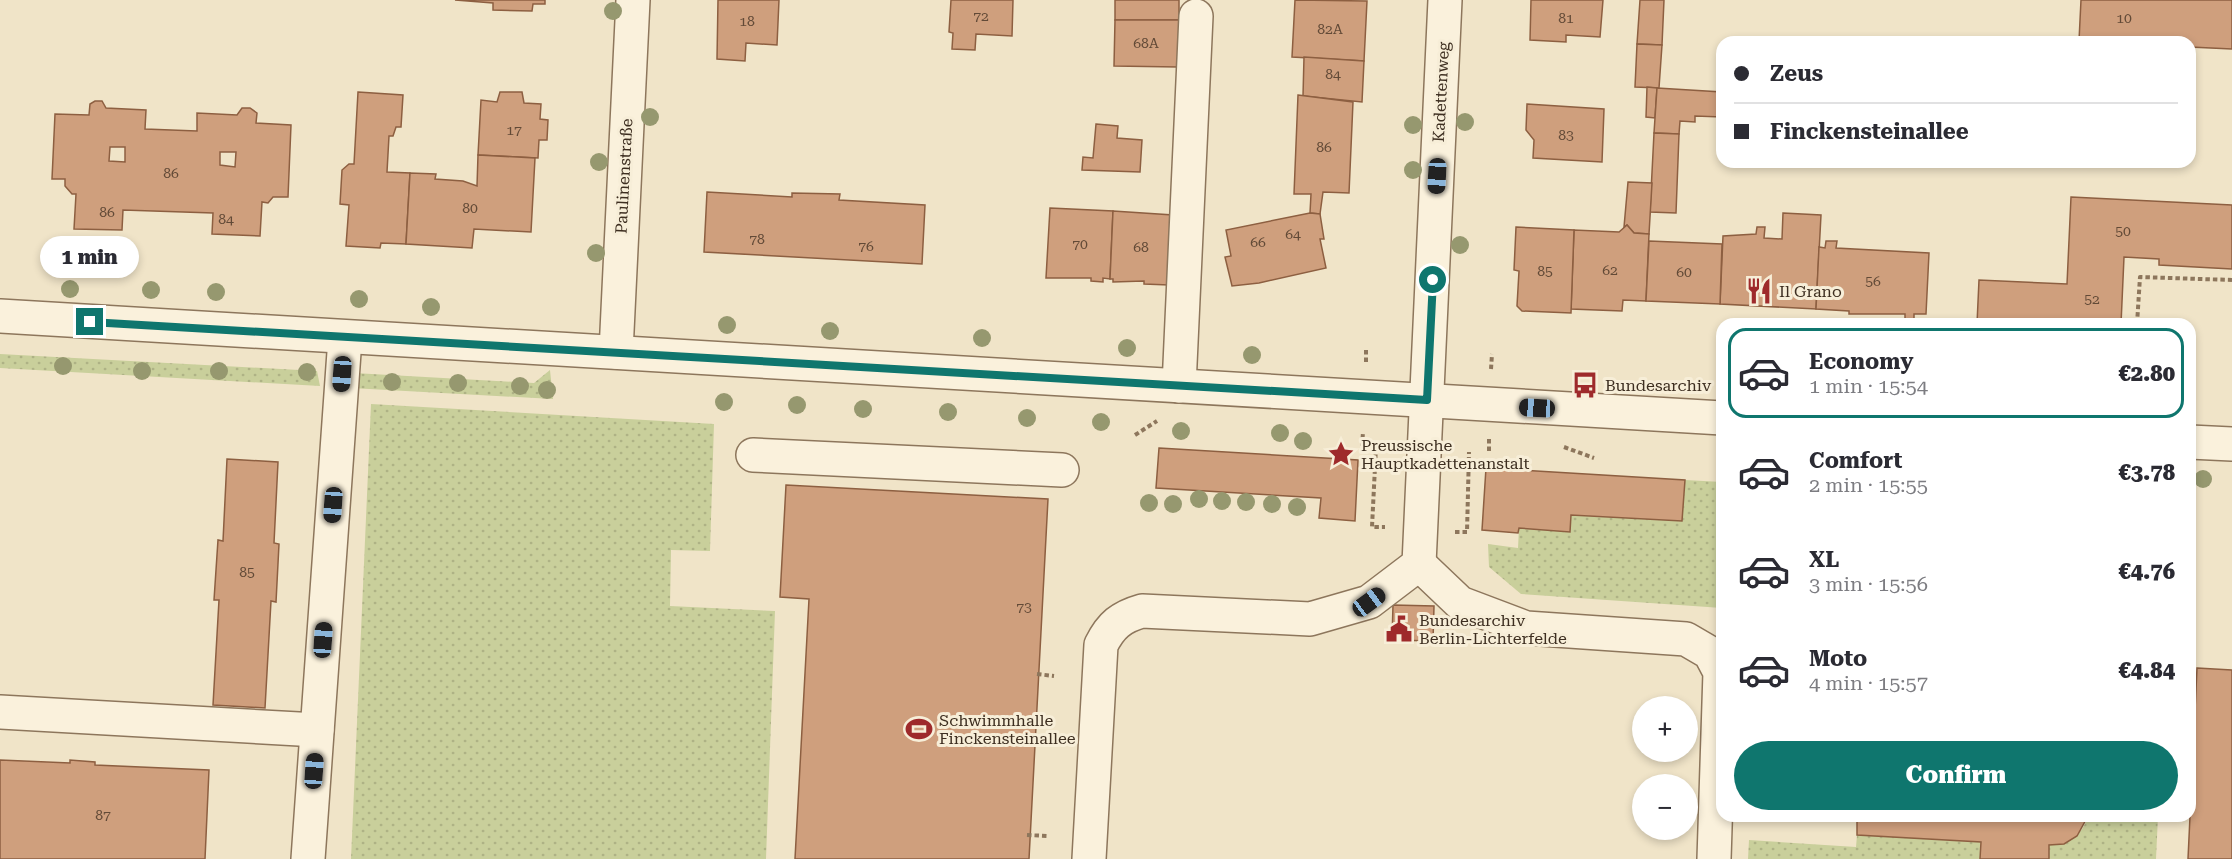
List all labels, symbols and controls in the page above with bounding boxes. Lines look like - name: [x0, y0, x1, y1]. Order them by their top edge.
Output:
- house number: 72: [973, 8, 989, 24]
- house number: 81: [1558, 10, 1574, 26]
- house number: 10: [2116, 10, 2132, 26]
- house number: 18: [739, 13, 755, 29]
- house number: 82A: [1317, 21, 1343, 37]
- house number: 68A: [1133, 35, 1159, 51]
- street label: Kadettenweg: [1429, 40, 1453, 143]
- text: Zeus: [1770, 61, 1823, 86]
- house number: 84: [1325, 66, 1341, 82]
- street label: Paulinenstraße: [611, 118, 637, 234]
- text: Finckensteinallee: [1770, 119, 1969, 144]
- house number: 17: [506, 122, 522, 138]
- house number: 83: [1558, 127, 1574, 143]
- house number: 86: [1316, 139, 1332, 155]
- car: [1427, 158, 1447, 194]
- house number: 86: [163, 165, 179, 181]
- house number: 80: [462, 200, 478, 216]
- house number: 86: [99, 204, 115, 220]
- house number: 84: [218, 211, 234, 227]
- house number: 50: [2115, 223, 2131, 239]
- house number: 64: [1285, 226, 1301, 242]
- house number: 78: [749, 231, 765, 247]
- house number: 66: [1250, 234, 1266, 250]
- callout: 1 min: [40, 235, 140, 277]
- house number: 70: [1072, 236, 1088, 252]
- house number: 76: [858, 238, 874, 254]
- house number: 68: [1133, 239, 1149, 255]
- text: 1 min: [61, 245, 118, 269]
- house number: 62: [1602, 262, 1618, 278]
- house number: 85: [1537, 263, 1553, 279]
- house number: 60: [1676, 264, 1692, 280]
- route start: [1419, 266, 1446, 293]
- house number: 56: [1865, 273, 1881, 289]
- restaurant icon: Il Grano: [1744, 276, 1774, 306]
- place label: Il Grano: [1779, 282, 1842, 301]
- house number: 52: [2084, 291, 2100, 307]
- route end: [76, 308, 103, 335]
- icon: car: [1737, 346, 1791, 400]
- text: Economy: [1809, 349, 1913, 374]
- car: [332, 355, 352, 393]
- text: €2.80: [2118, 361, 2175, 386]
- bus stop icon: Bundesarchiv: [1570, 370, 1600, 400]
- text: 1 min · 15:54: [1809, 374, 1928, 398]
- place label: Bundesarchiv: [1605, 376, 1712, 395]
- car: [1519, 398, 1555, 418]
- place label: Preussische Hauptkadettenanstalt: [1361, 436, 1529, 473]
- place icon: Preussische Hauptkadettenanstalt: [1326, 439, 1356, 469]
- icon: car: [1737, 445, 1791, 499]
- text: Comfort: [1809, 448, 1902, 473]
- text: €3.78: [2118, 460, 2175, 485]
- text: 2 min · 15:55: [1809, 473, 1928, 497]
- car: [323, 486, 343, 524]
- icon: car: [1737, 544, 1791, 598]
- text: XL: [1809, 547, 1839, 572]
- text: €4.76: [2118, 559, 2175, 584]
- house number: 85: [239, 564, 255, 580]
- text: 3 min · 15:56: [1809, 572, 1928, 596]
- car: [1349, 584, 1389, 620]
- house number: 73: [1016, 599, 1032, 615]
- place label: Bundesarchiv Berlin-Lichterfelde: [1419, 611, 1567, 648]
- public building icon: Bundesarchiv Berlin-Lichterfelde: [1384, 614, 1414, 644]
- car: [313, 621, 333, 659]
- icon: car: [1737, 643, 1791, 697]
- text: Moto: [1809, 646, 1867, 671]
- text: €4.84: [2118, 658, 2175, 683]
- text: 4 min · 15:57: [1809, 671, 1928, 695]
- map controls: [1632, 696, 1698, 840]
- button: +: [1632, 696, 1698, 762]
- place label: Schwimmhalle Finckensteinallee: [939, 711, 1076, 748]
- sports icon: Schwimmhalle Finckensteinallee: [904, 714, 934, 744]
- button: Confirm: [1734, 741, 2178, 810]
- car: [304, 752, 324, 790]
- button: −: [1632, 774, 1698, 840]
- house number: 87: [95, 807, 111, 823]

